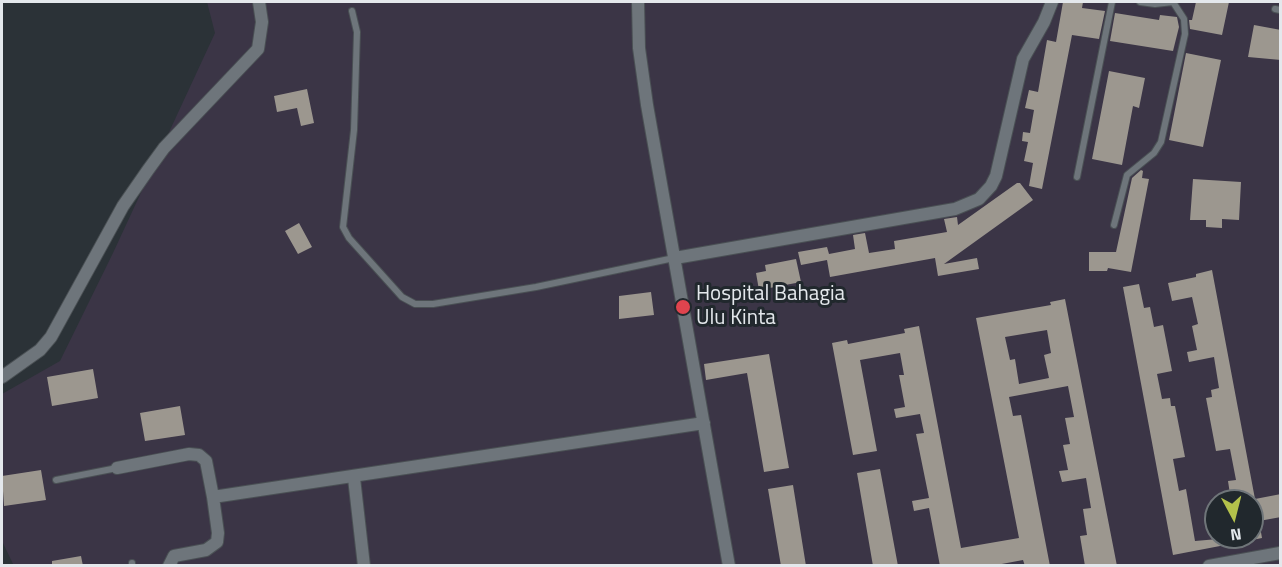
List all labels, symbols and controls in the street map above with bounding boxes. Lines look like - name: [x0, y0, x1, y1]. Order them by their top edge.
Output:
- place label: Hospital Bahagia Ulu Kinta: [696, 282, 845, 332]
- marker: Hospital Bahagia Ulu Kinta: [674, 298, 692, 316]
- north arrow: [1204, 489, 1264, 549]
- text: N: [1229, 522, 1243, 547]

